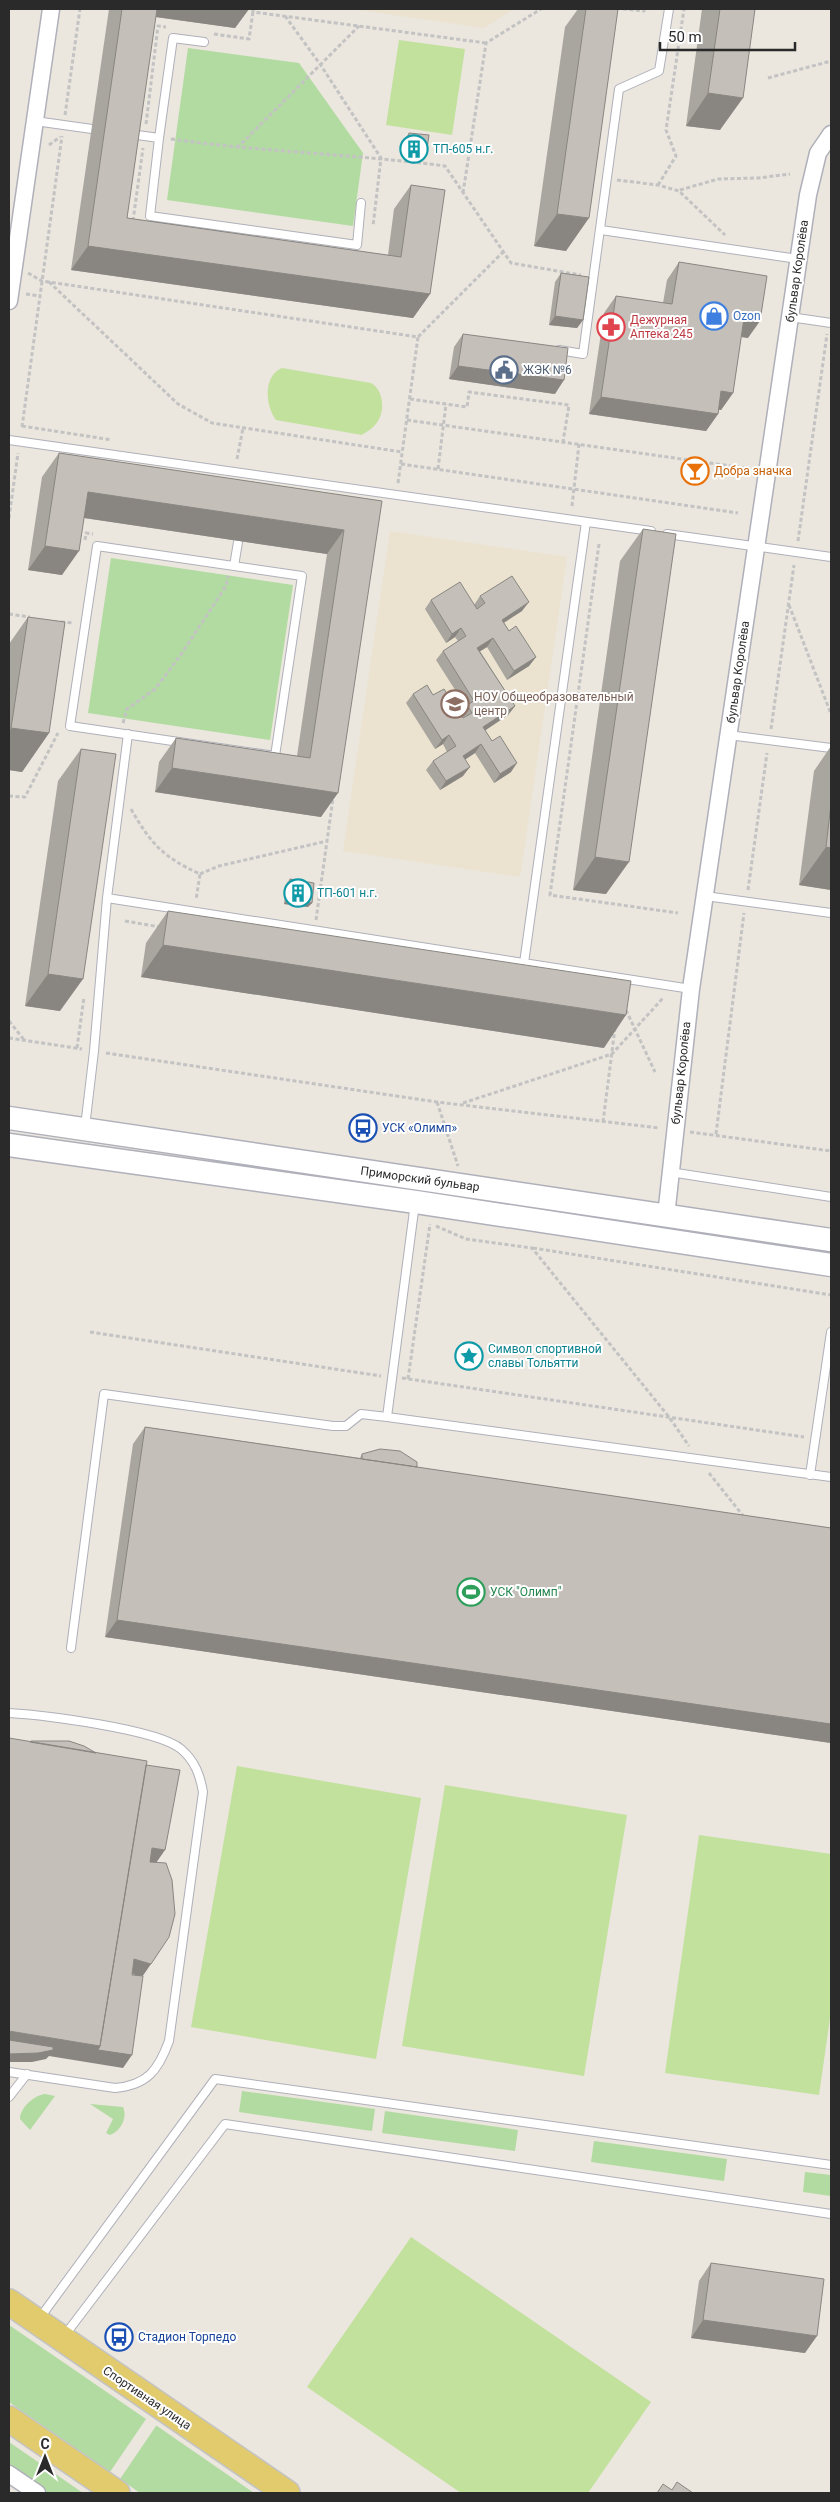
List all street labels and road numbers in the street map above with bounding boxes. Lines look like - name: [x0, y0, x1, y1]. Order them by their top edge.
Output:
- street label: бульвар Королёва: [783, 219, 811, 323]
- street label: бульвар Королёва: [724, 620, 752, 724]
- street label: бульвар Королёва: [669, 1021, 693, 1125]
- street label: Приморский бульвар: [360, 1164, 481, 1194]
- street label: Спортивная улица: [100, 2363, 194, 2433]

